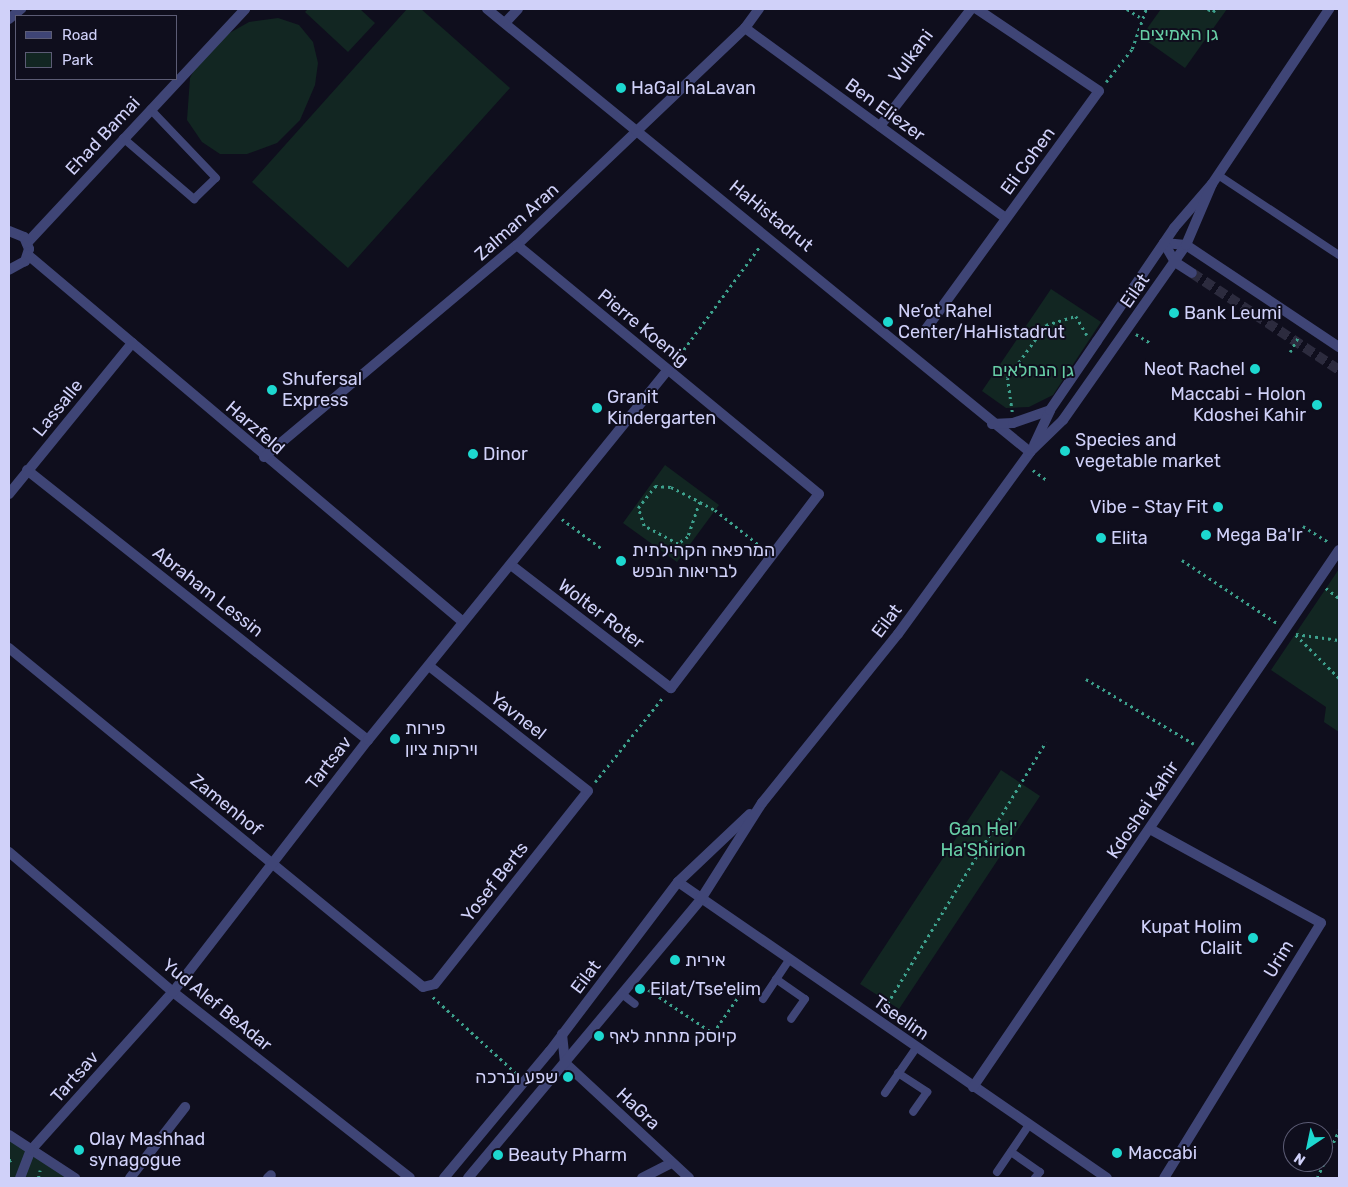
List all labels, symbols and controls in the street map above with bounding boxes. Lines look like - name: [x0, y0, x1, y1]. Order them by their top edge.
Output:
- legend: [15, 15, 178, 80]
- park label: גן האמיצים: [1140, 23, 1218, 45]
- street label: Vulkani: [884, 25, 938, 87]
- text: Road: [62, 26, 98, 44]
- text: Park: [62, 51, 93, 69]
- street label: Ben Eliezer: [841, 74, 929, 146]
- place label: HaGal haLavan: [631, 77, 756, 99]
- marker: HaGal haLavan: [615, 82, 627, 94]
- street label: Ehad Bamai: [61, 92, 145, 180]
- street label: Eli Cohen: [996, 123, 1060, 199]
- street label: HaHistadrut: [725, 176, 817, 256]
- street label: Zalman Aran: [470, 179, 564, 265]
- street label: Eilat: [1116, 270, 1154, 312]
- street label: Pierre Koenig: [593, 285, 693, 371]
- place label: Ne’ot Rahel Center/HaHistadrut: [898, 301, 1065, 344]
- place label: Bank Leumi: [1184, 302, 1282, 324]
- marker: Bank Leumi: [1168, 307, 1180, 319]
- marker: Ne’ot Rahel Center/HaHistadrut: [882, 316, 894, 328]
- place label: Neot Rachel: [1144, 358, 1245, 380]
- park label: גן הנחלאים: [992, 359, 1074, 381]
- marker: Neot Rachel: [1249, 363, 1261, 375]
- place label: Shufersal Express: [282, 369, 362, 412]
- street label: Lassalle: [28, 375, 88, 441]
- marker: Shufersal Express: [266, 384, 278, 396]
- place label: Maccabi - Holon Kdoshei Kahir: [1171, 384, 1306, 426]
- place label: Granit Kindergarten: [607, 387, 716, 429]
- street label: Harzfeld: [221, 397, 289, 459]
- marker: Maccabi - Holon Kdoshei Kahir: [1310, 398, 1324, 412]
- marker: Granit Kindergarten: [591, 402, 603, 414]
- place label: Species and vegetable market: [1075, 430, 1221, 472]
- place label: Dinor: [483, 443, 528, 465]
- marker: Species and vegetable market: [1059, 445, 1071, 457]
- marker: Dinor: [467, 448, 479, 460]
- place label: Vibe - Stay Fit: [1089, 496, 1208, 518]
- marker: Vibe - Stay Fit: [1212, 501, 1224, 513]
- place label: Mega Ba'Ir: [1216, 524, 1303, 546]
- place label: Elita: [1111, 527, 1148, 549]
- marker: Mega Ba'Ir: [1200, 529, 1212, 541]
- marker: Elita: [1095, 532, 1107, 544]
- place label: המרפאה הקהילתית לבריאות הנפש: [632, 540, 775, 582]
- street label: Abraham Lessin: [148, 542, 268, 642]
- marker: המרפאה הקהילתית לבריאות הנפש: [614, 554, 628, 568]
- street label: Wolter Roter: [553, 574, 649, 654]
- street label: Eilat: [867, 600, 907, 642]
- street label: Yavneel: [486, 687, 550, 745]
- place label: פירות וירקות ציון: [405, 718, 478, 761]
- street label: Tartsav: [302, 732, 356, 794]
- marker: פירות וירקות ציון: [389, 733, 401, 745]
- street label: Kdoshei Kahir: [1102, 757, 1184, 863]
- street label: Zamenhof: [186, 770, 266, 840]
- park label: Gan Hel' Ha'Shirion: [940, 819, 1026, 862]
- street label: Yosef Berts: [457, 837, 533, 927]
- place label: Kupat Holim Clalit: [1141, 917, 1242, 960]
- marker: Kupat Holim Clalit: [1246, 931, 1260, 945]
- street label: Urim: [1259, 936, 1299, 982]
- place label: אירית: [685, 949, 726, 971]
- street label: Yud Alef BeAdar: [157, 954, 277, 1056]
- marker: אירית: [669, 954, 681, 966]
- street label: Eilat: [566, 956, 606, 998]
- place label: Eilat/Tse'elim: [650, 978, 761, 1000]
- marker: Eilat/Tse'elim: [634, 983, 646, 995]
- street label: Tseelim: [869, 991, 933, 1045]
- place label: קיוסק מתחת לאף: [609, 1025, 737, 1047]
- marker: קיוסק מתחת לאף: [593, 1030, 605, 1042]
- street label: Tartsav: [46, 1047, 104, 1107]
- place label: שפע וברכה: [475, 1066, 558, 1088]
- marker: שפע וברכה: [562, 1071, 574, 1083]
- street label: HaGra: [612, 1083, 664, 1135]
- north arrow: [1283, 1122, 1333, 1172]
- place label: Olay Mashhad synagogue: [89, 1129, 206, 1172]
- place label: Maccabi: [1128, 1142, 1197, 1164]
- marker: Olay Mashhad synagogue: [73, 1144, 85, 1156]
- place label: Beauty Pharm: [508, 1144, 628, 1166]
- marker: Maccabi: [1110, 1146, 1124, 1160]
- marker: Beauty Pharm: [492, 1149, 504, 1161]
- text: N: [1291, 1149, 1309, 1169]

